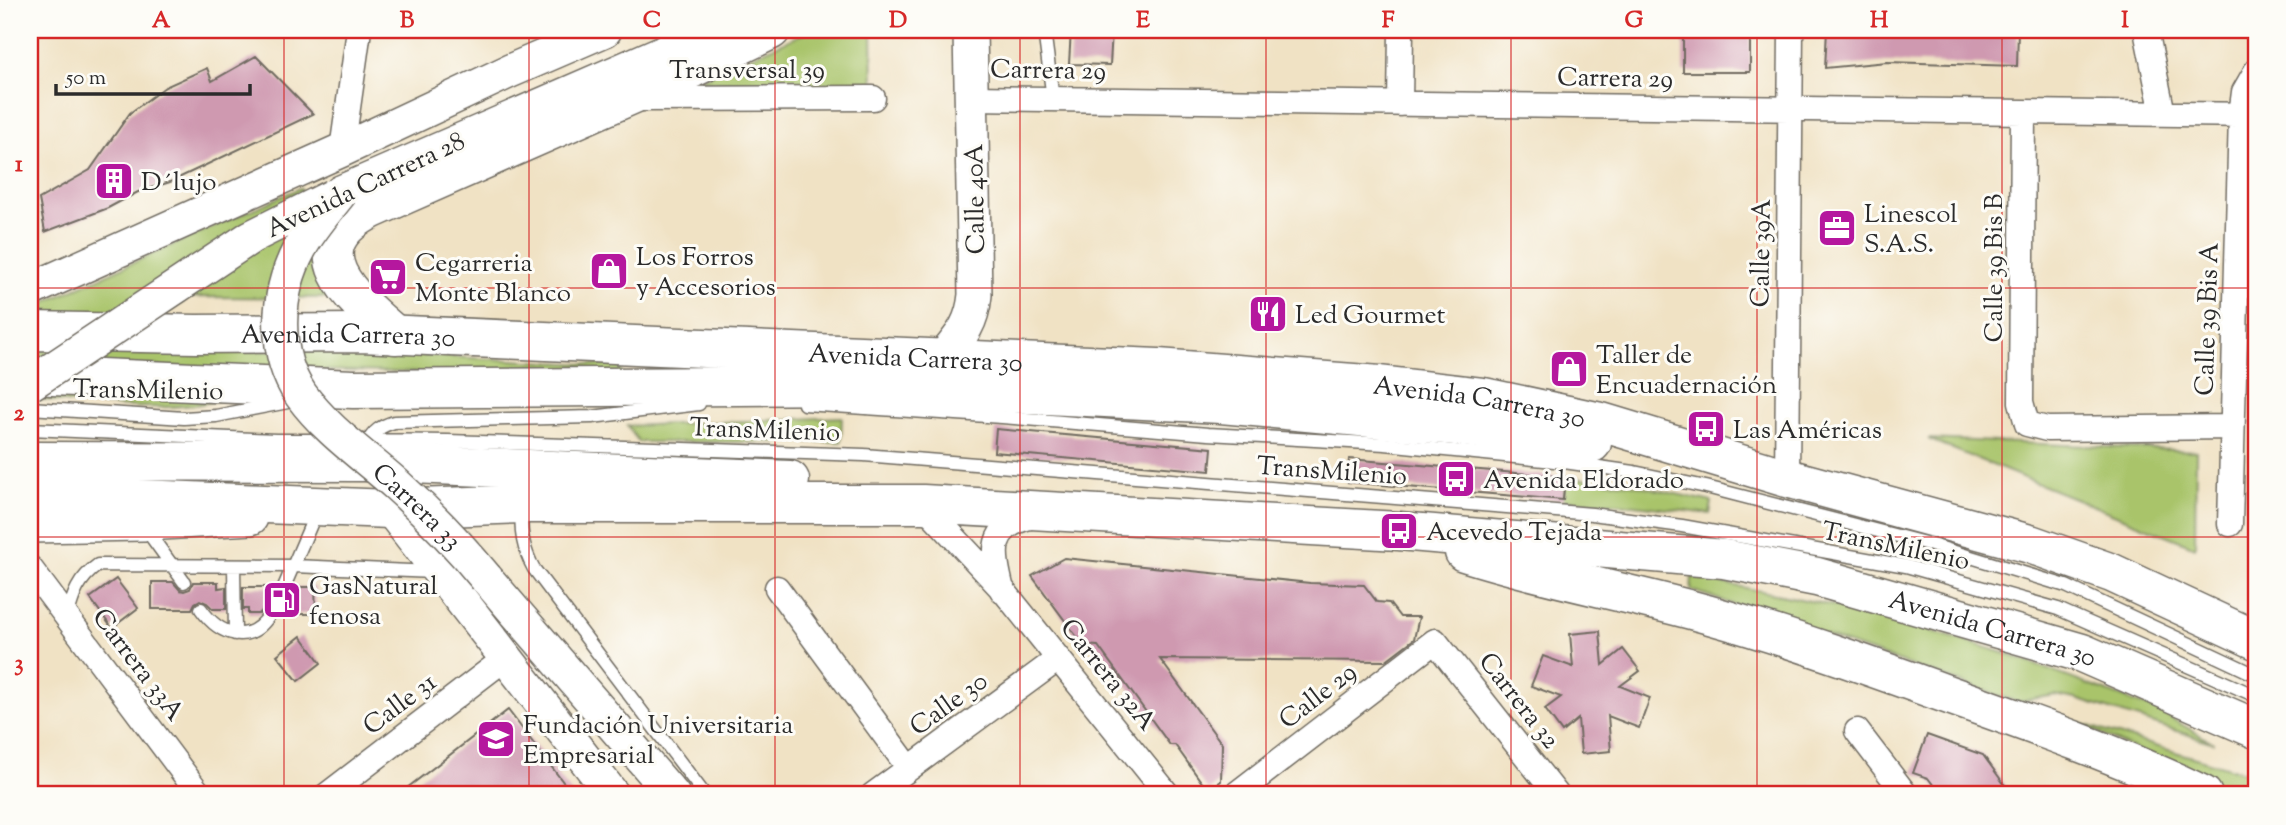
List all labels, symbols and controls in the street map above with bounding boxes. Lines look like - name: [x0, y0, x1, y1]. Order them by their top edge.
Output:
- text: A: [152, 5, 171, 38]
- text: B: [400, 5, 415, 38]
- text: C: [643, 5, 661, 38]
- text: D: [889, 5, 907, 38]
- text: E: [1136, 5, 1150, 38]
- text: F: [1382, 5, 1395, 38]
- text: G: [1625, 5, 1644, 38]
- text: H: [1870, 5, 1889, 38]
- text: I: [2121, 5, 2129, 38]
- scale bar: [56, 52, 250, 96]
- street label: Carrera 29: [990, 52, 1106, 91]
- street label: Transversal 39: [669, 53, 825, 90]
- street label: Carrera 29: [1557, 60, 1673, 99]
- text: 50 m: [65, 64, 106, 94]
- street label: Avenida Carrera 28: [260, 124, 472, 249]
- street label: Calle 40A: [957, 143, 996, 255]
- text: 1: [15, 149, 23, 182]
- building icon: D´lujo: [93, 160, 135, 202]
- place label: D´lujo: [141, 165, 217, 202]
- street label: Calle 39 Bis B: [1977, 194, 2014, 342]
- place label: Linescol S.A.S.: [1864, 197, 1958, 264]
- street label: Calle 39A: [1743, 198, 1782, 308]
- office icon: Linescol S.A.S.: [1816, 207, 1858, 249]
- place label: Los Forros y Accesorios: [636, 240, 776, 307]
- street label: Calle 39 Bis A: [2187, 242, 2230, 396]
- place label: Cegarreria Monte Blanco: [415, 246, 571, 313]
- shop icon: Los Forros y Accesorios: [588, 250, 630, 292]
- supermarket icon: Cegarreria Monte Blanco: [367, 256, 409, 298]
- restaurant icon: Led Gourmet: [1247, 293, 1289, 335]
- place label: Led Gourmet: [1295, 298, 1445, 335]
- street label: Avenida Carrera 30: [240, 317, 456, 358]
- street label: Avenida Carrera 30: [807, 337, 1023, 383]
- place label: Taller de Encuadernación: [1596, 338, 1777, 405]
- shop icon: Taller de Encuadernación: [1548, 348, 1590, 390]
- street label: Avenida Carrera 30: [1371, 368, 1588, 439]
- street label: TransMilenio: [72, 372, 224, 411]
- text: 2: [14, 398, 25, 431]
- bus stop icon: Las Américas: [1685, 408, 1727, 450]
- street label: TransMilenio: [689, 410, 841, 453]
- place label: Las Américas: [1733, 413, 1882, 450]
- street label: TransMilenio: [1255, 449, 1408, 496]
- street label: Carrera 33: [363, 456, 469, 560]
- bus stop icon: Avenida Eldorado: [1435, 458, 1477, 500]
- place label: Avenida Eldorado: [1483, 463, 1684, 500]
- bus stop icon: Acevedo Tejada: [1378, 510, 1420, 552]
- street label: TransMilenio: [1818, 514, 1973, 581]
- place label: Acevedo Tejada: [1426, 515, 1602, 552]
- place label: GasNatural fenosa: [309, 569, 438, 636]
- fuel station icon: GasNatural fenosa: [261, 579, 303, 621]
- street label: Avenida Carrera 30: [1884, 582, 2102, 678]
- street label: Carrera 33A: [82, 601, 192, 730]
- street label: Carrera 32A: [1050, 612, 1164, 740]
- street label: Carrera 32: [1468, 645, 1568, 758]
- text: 3: [14, 648, 24, 681]
- street label: Calle 29: [1272, 655, 1365, 739]
- street label: Calle 30: [903, 664, 996, 746]
- street label: Calle 31: [356, 665, 445, 745]
- place label: Fundación Universitaria Empresarial: [523, 708, 793, 775]
- school or university icon: Fundación Universitaria Empresarial: [475, 718, 517, 760]

